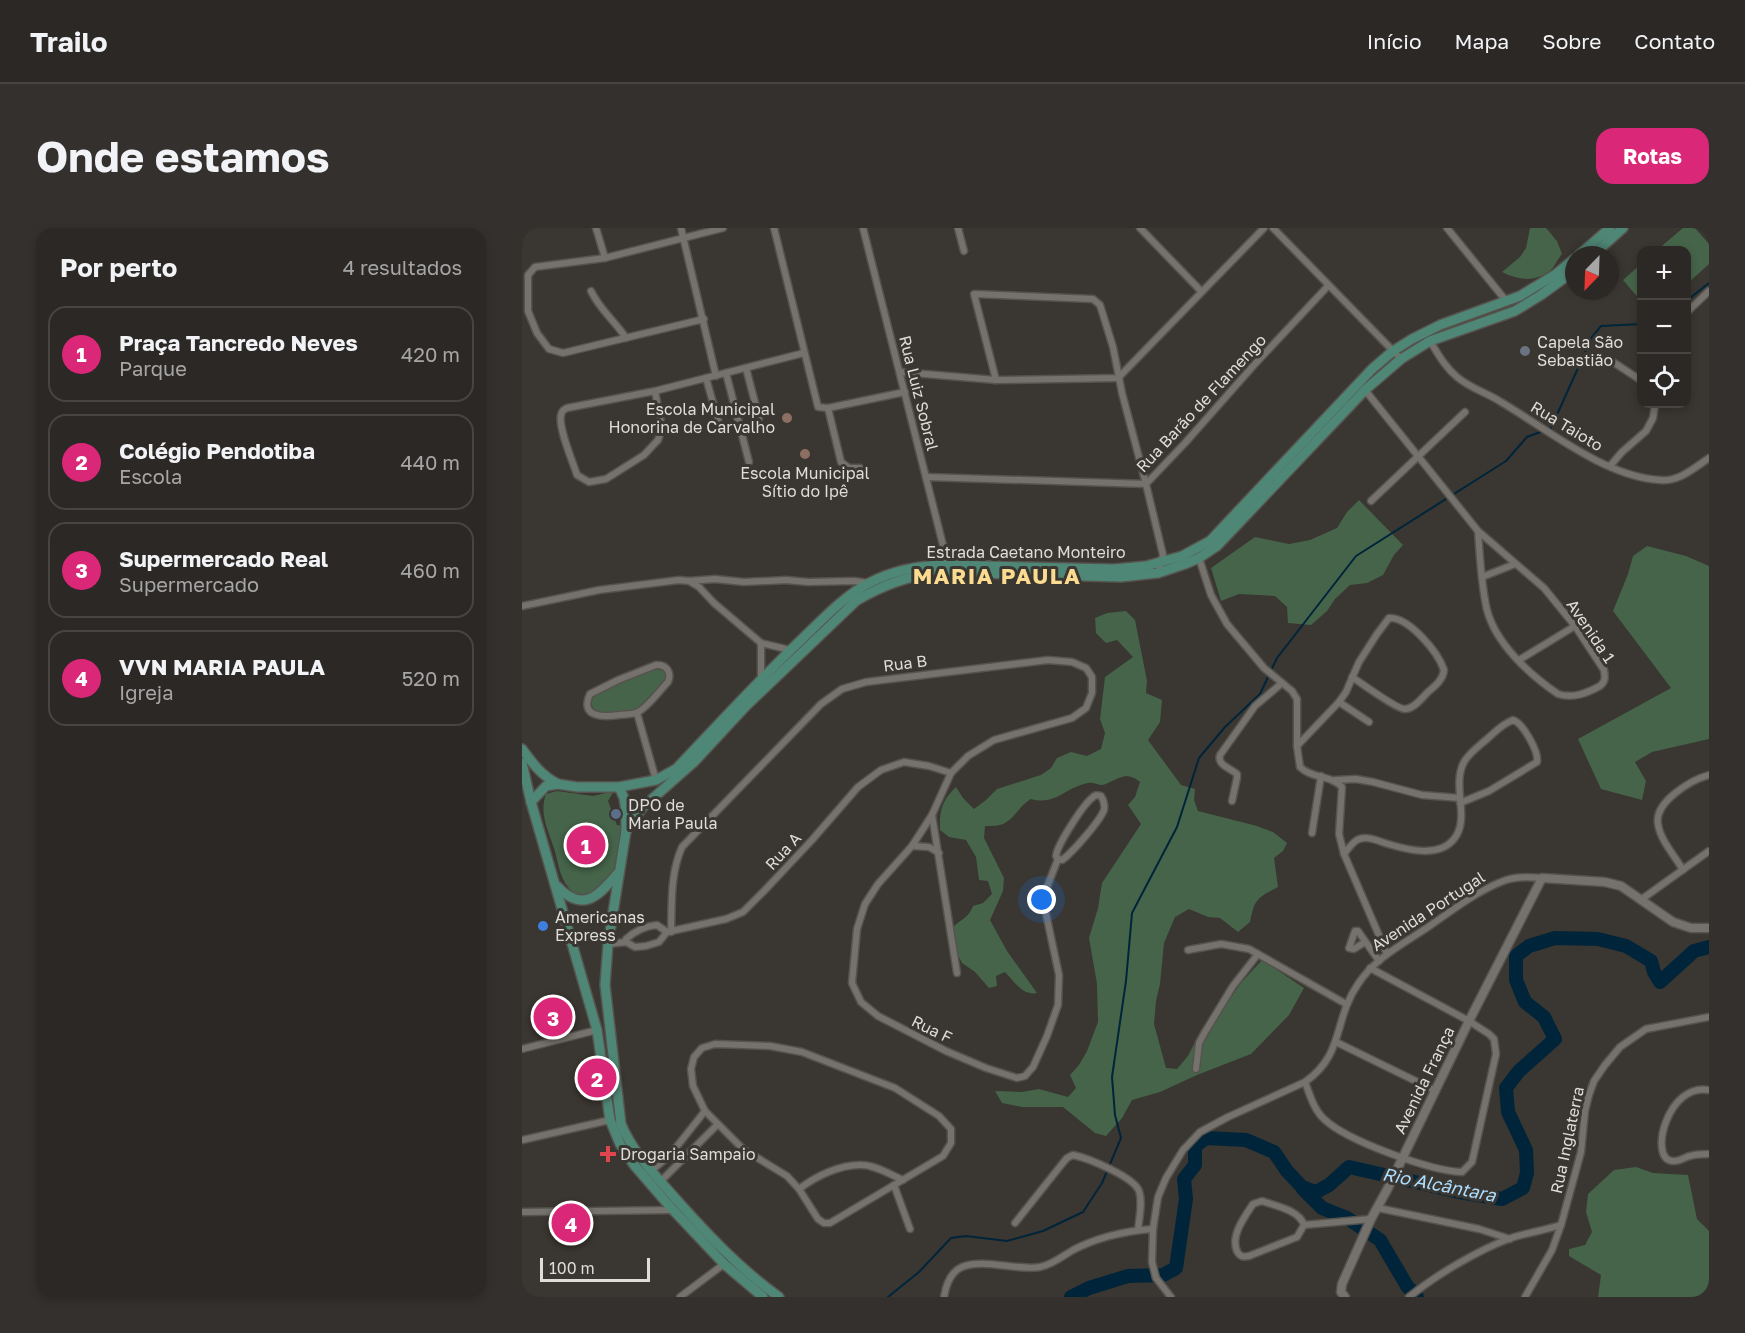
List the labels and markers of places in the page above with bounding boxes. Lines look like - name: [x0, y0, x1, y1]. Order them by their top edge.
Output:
- place label: Capela São Sebastião: [1537, 332, 1623, 370]
- marker: Capela São Sebastião: [1518, 344, 1532, 358]
- place label: Escola Municipal Honorina de Carvalho: [609, 399, 775, 437]
- marker: Escola Municipal Honorina de Carvalho: [780, 411, 794, 425]
- marker: Escola Municipal Sítio do Ipê: [798, 447, 812, 461]
- place label: Escola Municipal Sítio do Ipê: [740, 463, 870, 501]
- place label: DPO de Maria Paula: [628, 795, 718, 833]
- marker: DPO de Maria Paula: [609, 807, 623, 821]
- pin: 1: [566, 822, 606, 868]
- place label: Americanas Express: [555, 907, 645, 945]
- marker: Americanas Express: [536, 919, 550, 933]
- pin: 3: [534, 994, 573, 1040]
- pin: 2: [578, 1056, 616, 1100]
- place label: Drogaria Sampaio: [620, 1144, 756, 1164]
- marker: Drogaria Sampaio: [601, 1147, 615, 1161]
- pin: 4: [551, 1200, 590, 1246]

